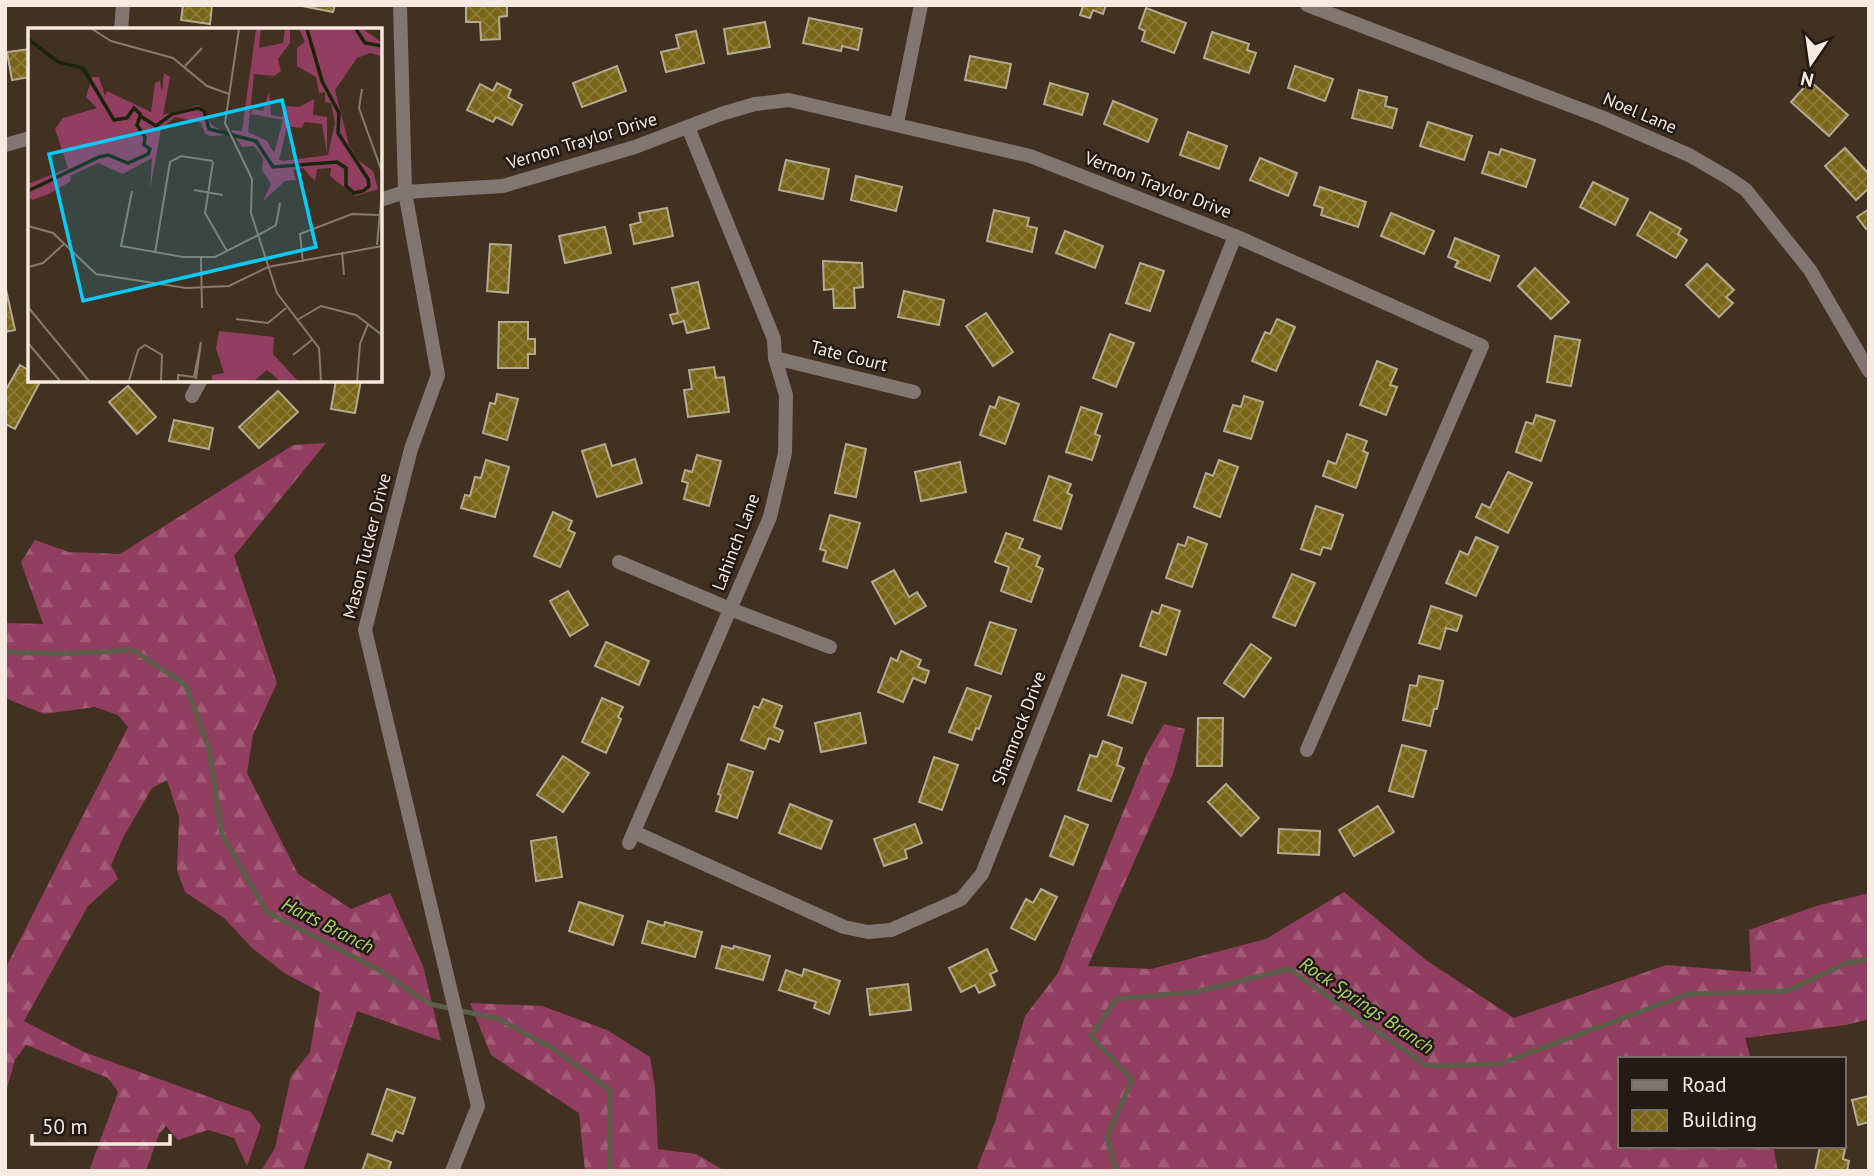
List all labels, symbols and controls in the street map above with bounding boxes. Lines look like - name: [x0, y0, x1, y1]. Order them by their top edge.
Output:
- inset map: [28, 28, 382, 382]
- north arrow: [1776, 28, 1846, 98]
- text: N: [1798, 66, 1816, 93]
- street label: Noel Lane: [1600, 87, 1681, 138]
- street label: Vernon Traylor Drive: [503, 107, 660, 175]
- street label: Vernon Traylor Drive: [1080, 146, 1235, 223]
- street label: Tate Court: [808, 335, 890, 376]
- street label: Mason Tucker Drive: [337, 471, 396, 621]
- street label: Lahinch Lane: [707, 490, 765, 594]
- street label: Shamrock Drive: [986, 668, 1051, 788]
- water label: Harts Branch: [278, 892, 378, 958]
- water label: Rock Springs Branch: [1295, 951, 1439, 1059]
- legend: [1618, 1057, 1846, 1148]
- text: Road: [1682, 1071, 1726, 1098]
- scale bar: [32, 1102, 170, 1146]
- text: Building: [1682, 1106, 1757, 1133]
- text: 50 m: [42, 1113, 88, 1140]

